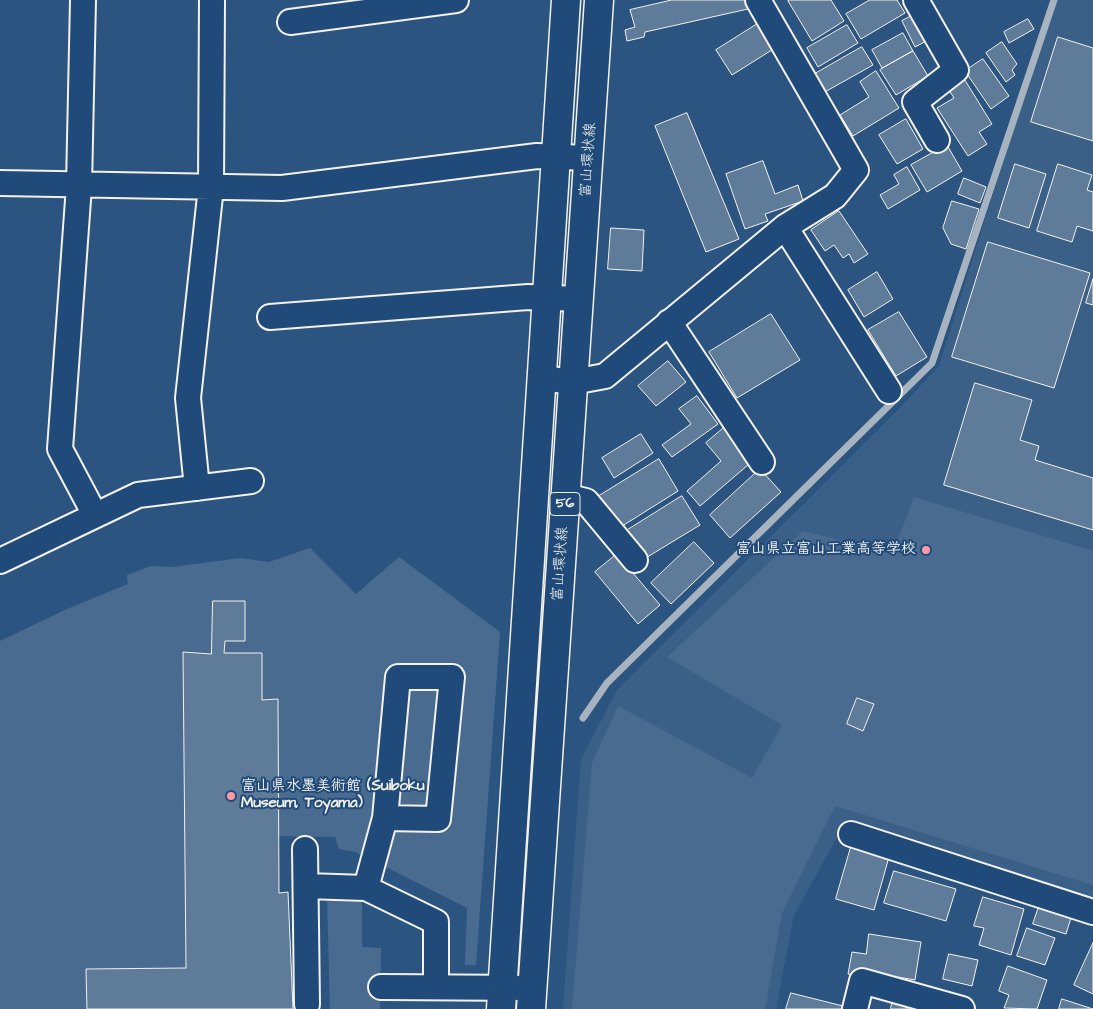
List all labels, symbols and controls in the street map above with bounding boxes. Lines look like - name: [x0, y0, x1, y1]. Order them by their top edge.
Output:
- street label: 富山環状線: [577, 122, 601, 198]
- road number: 56: [550, 492, 580, 516]
- street label: 富山環状線: [549, 526, 573, 602]
- place label: 富山県立富山工業高等学校: [736, 541, 916, 559]
- marker: 富山県立富山工業高等学校: [920, 544, 932, 556]
- place label: 富山県水墨美術館 (Suiboku Museum, Toyama): [241, 778, 425, 813]
- marker: 富山県水墨美術館 (Suiboku Museum, Toyama): [225, 790, 237, 802]

